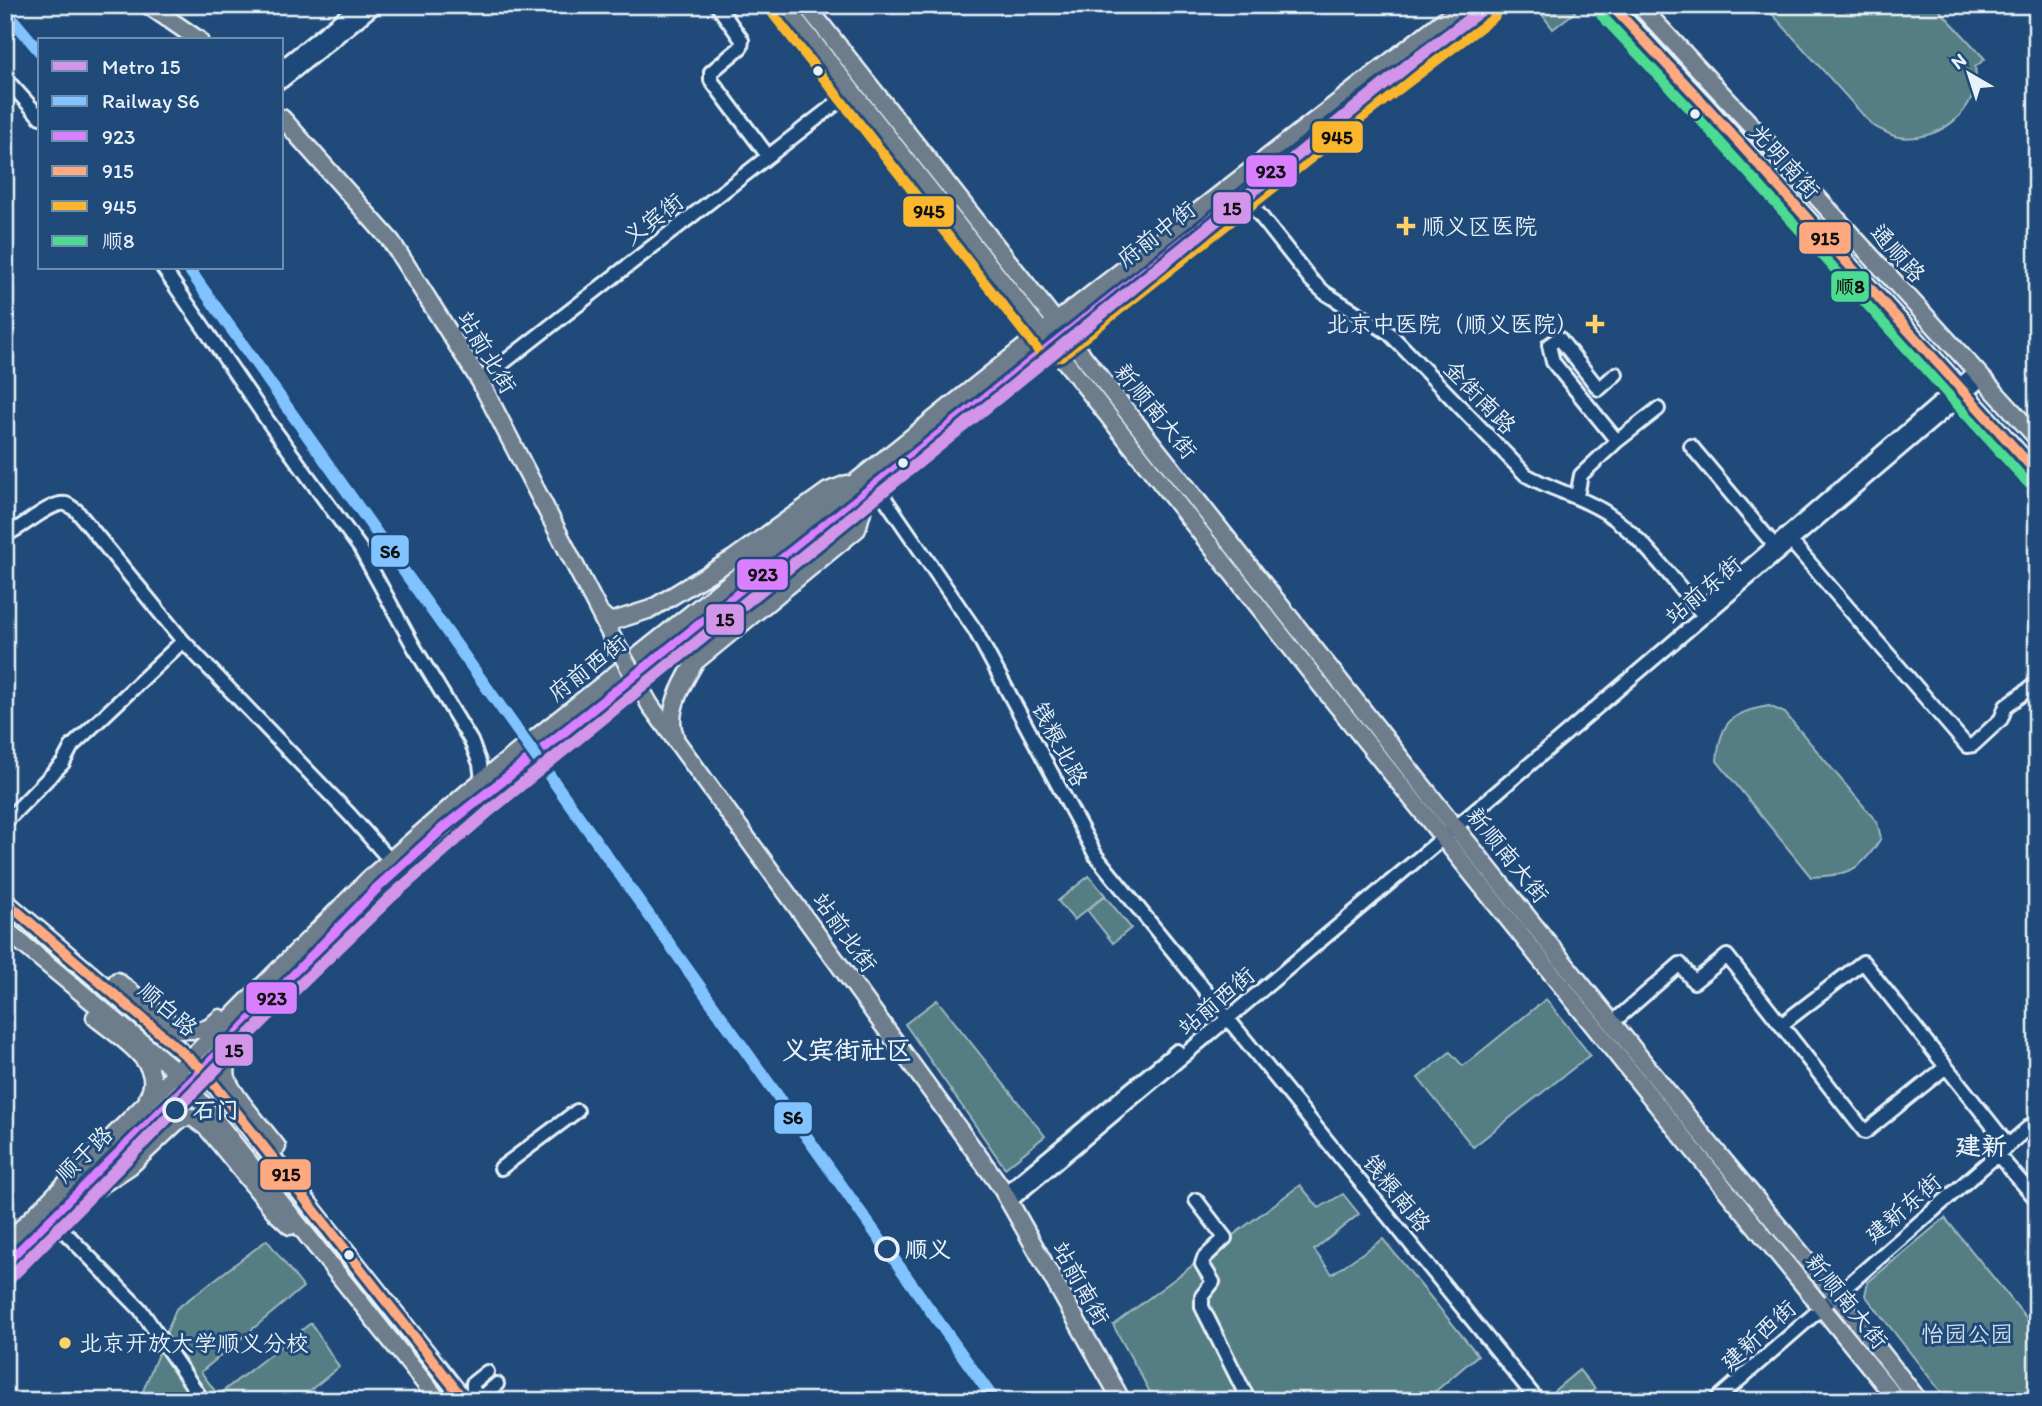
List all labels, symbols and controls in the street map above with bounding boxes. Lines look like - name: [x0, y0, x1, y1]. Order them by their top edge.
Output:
- legend: [38, 38, 284, 270]
- north arrow: [1934, 38, 2004, 108]
- text: N: [1946, 48, 1971, 74]
- text: Metro 15: [102, 54, 181, 79]
- unlabelled marker: [811, 64, 825, 78]
- text: Railway S6: [102, 88, 200, 113]
- unlabelled marker: [1688, 107, 1702, 121]
- street label: 光明南街: [1744, 117, 1826, 205]
- line badge: 945: [1311, 120, 1364, 154]
- text: 923: [102, 124, 135, 149]
- text: 945: [1321, 126, 1353, 149]
- line badge: 923: [1245, 154, 1298, 188]
- text: 915: [102, 158, 134, 183]
- text: 923: [1256, 160, 1286, 183]
- street label: 义宾街: [617, 187, 689, 251]
- line badge: 15: [1212, 191, 1252, 225]
- text: 945: [102, 194, 137, 219]
- line badge: 945: [902, 195, 955, 228]
- street label: 府前中街: [1111, 195, 1201, 273]
- text: 15: [1223, 197, 1241, 220]
- text: 945: [913, 200, 945, 223]
- place label: 顺义区医院: [1422, 212, 1537, 240]
- marker: 顺义区医院: [1396, 216, 1416, 236]
- street label: 通顺路: [1865, 218, 1931, 288]
- line badge: 915: [1798, 221, 1852, 255]
- text: 915: [1811, 227, 1839, 250]
- text: 顺8: [102, 228, 135, 253]
- line badge: 顺8: [1830, 270, 1870, 303]
- text: 顺8: [1835, 275, 1865, 298]
- street label: 站前北街: [451, 305, 523, 399]
- place label: 北京中医院（顺义医院）: [1326, 310, 1579, 338]
- marker: 北京中医院（顺义医院）: [1585, 314, 1605, 334]
- street label: 金街南路: [1438, 354, 1522, 440]
- street label: 新顺南大街: [1109, 358, 1203, 464]
- unlabelled marker: [896, 456, 910, 470]
- line badge: S6: [370, 534, 410, 568]
- text: S6: [380, 540, 400, 563]
- street label: 站前东街: [1659, 550, 1747, 630]
- line badge: 923: [736, 558, 789, 591]
- text: 923: [748, 563, 778, 586]
- line badge: 15: [705, 603, 745, 636]
- text: 15: [716, 608, 734, 631]
- street label: 府前西街: [542, 629, 632, 707]
- street label: 钱粮北路: [1026, 697, 1094, 791]
- street label: 新顺南大街: [1461, 802, 1555, 908]
- street label: 站前北街: [807, 887, 883, 977]
- street label: 站前西街: [1172, 961, 1260, 1041]
- street label: 顺白路: [133, 976, 203, 1042]
- line badge: 923: [245, 981, 298, 1015]
- text: 923: [257, 987, 287, 1010]
- line badge: 15: [214, 1033, 254, 1067]
- district label: 义宾街社区: [782, 1034, 912, 1066]
- text: 15: [225, 1039, 243, 1062]
- place label: 石门: [193, 1096, 239, 1124]
- marker: 石门: [163, 1098, 187, 1122]
- line badge: S6: [773, 1101, 813, 1135]
- text: S6: [783, 1106, 803, 1129]
- street label: 顺于路: [49, 1120, 119, 1188]
- district label: 建新: [1955, 1130, 2007, 1162]
- street label: 钱粮南路: [1357, 1148, 1437, 1238]
- line badge: 915: [259, 1158, 312, 1191]
- text: 915: [272, 1163, 300, 1186]
- street label: 建新东街: [1859, 1167, 1947, 1249]
- place label: 顺义: [905, 1235, 951, 1263]
- street label: 站前南街: [1046, 1236, 1116, 1330]
- marker: 顺义: [875, 1237, 899, 1261]
- unlabelled marker: [342, 1248, 356, 1262]
- street label: 新顺南大街: [1800, 1248, 1894, 1354]
- street label: 建新西街: [1714, 1294, 1802, 1376]
- park label: 怡园公园: [1921, 1320, 2013, 1348]
- place label: 北京开放大学顺义分校: [79, 1329, 309, 1357]
- marker: 北京开放大学顺义分校: [57, 1335, 73, 1351]

